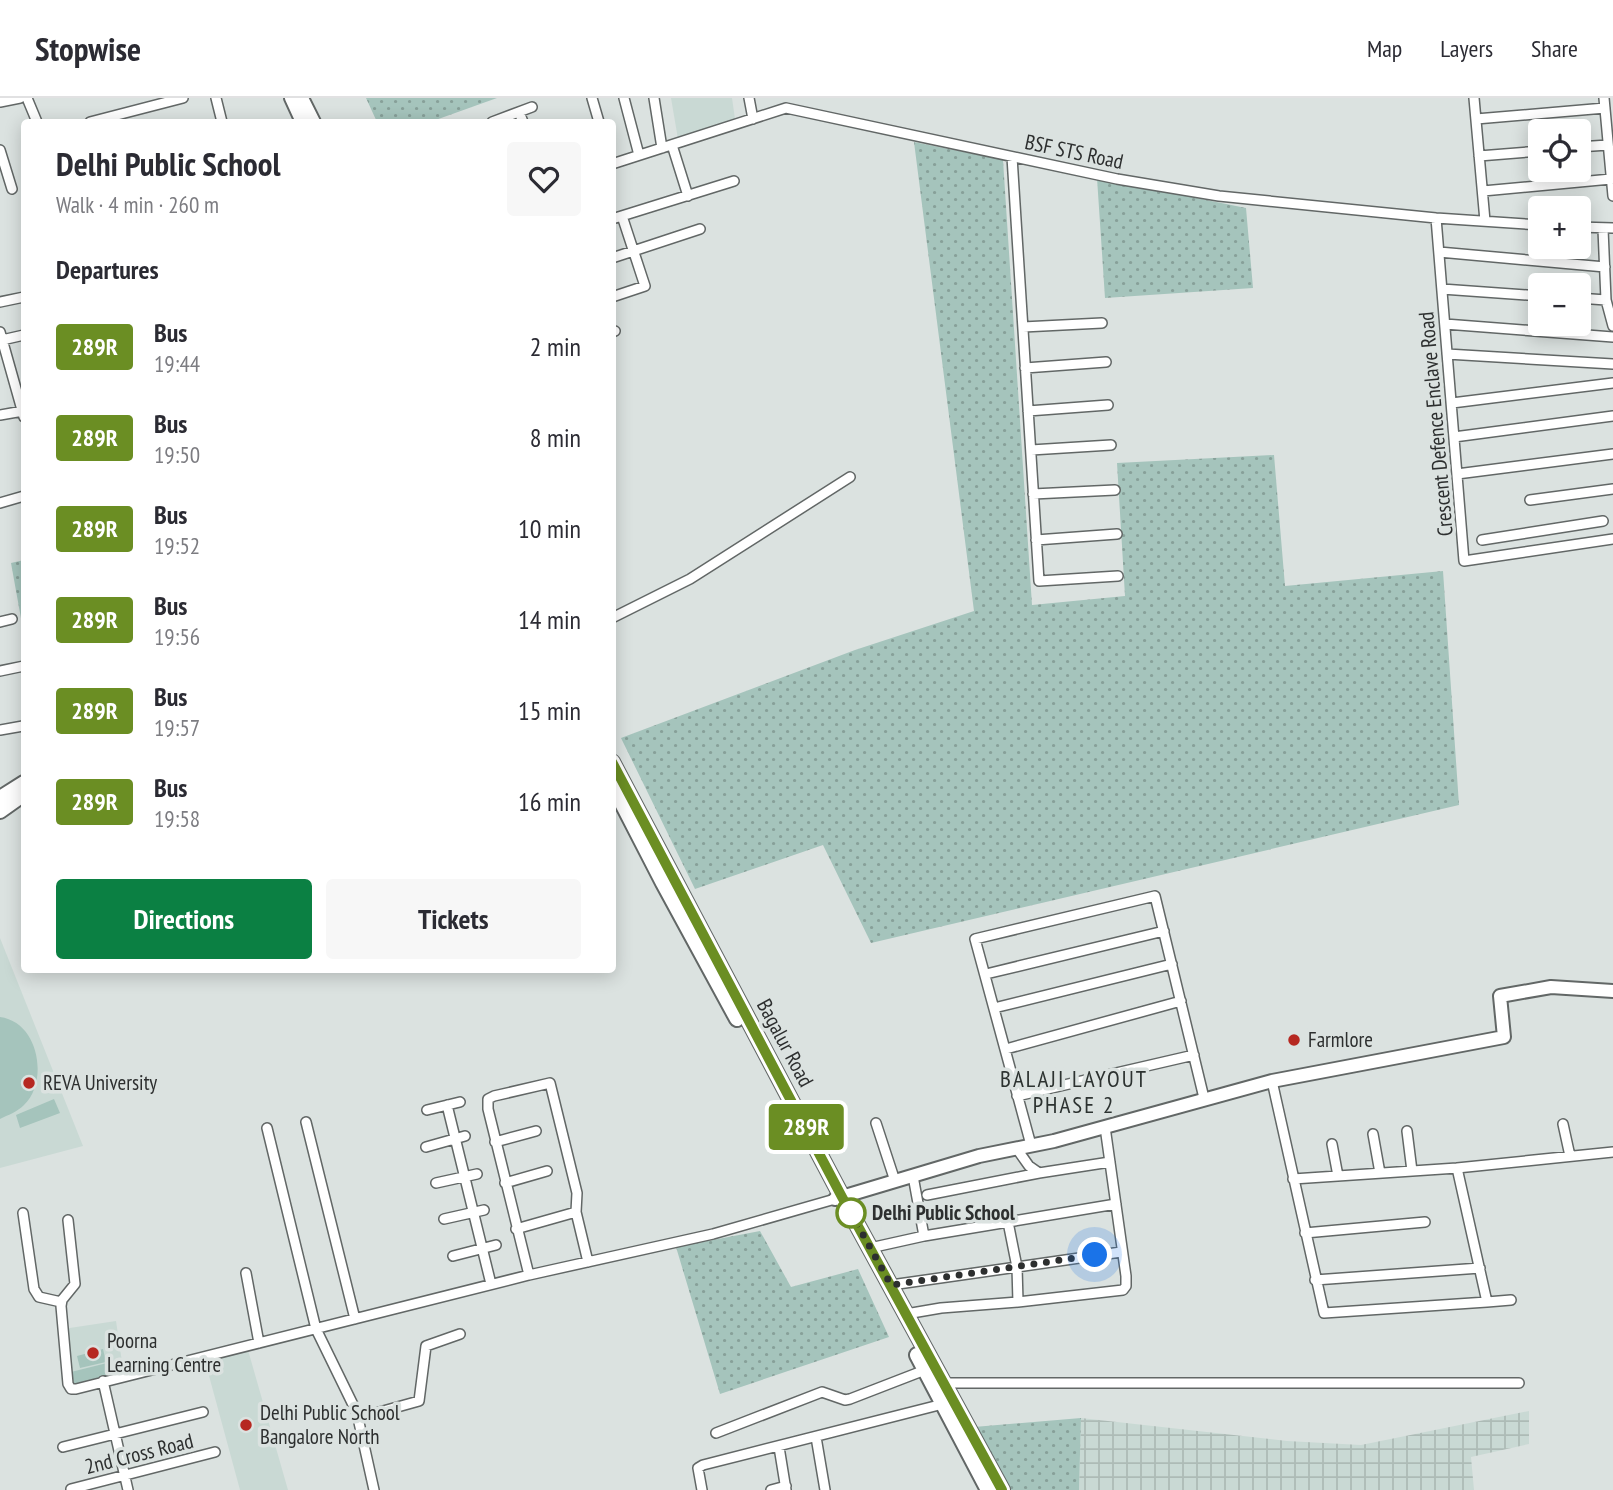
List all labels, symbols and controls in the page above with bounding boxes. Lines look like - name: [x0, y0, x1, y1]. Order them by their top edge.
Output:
- text: Stopwise: [35, 27, 141, 70]
- text: Map: [1367, 33, 1402, 64]
- text: Layers: [1440, 33, 1493, 64]
- text: Share: [1531, 33, 1578, 64]
- map controls: [1528, 119, 1591, 336]
- button: locate: [1528, 119, 1591, 182]
- street label: BSF STS Road: [1023, 128, 1126, 175]
- text: Delhi Public School: [56, 142, 280, 185]
- button: heart: [507, 142, 581, 216]
- text: Walk · 4 min · 260 m: [56, 190, 219, 219]
- button: +: [1528, 196, 1591, 259]
- text: Departures: [56, 253, 159, 286]
- button: −: [1528, 273, 1591, 336]
- street label: Crescent Defence Enclave Road: [1412, 311, 1459, 537]
- text: Bus: [154, 316, 187, 349]
- text: 2 min: [530, 330, 581, 363]
- text: 289R: [71, 331, 118, 362]
- text: 19:44: [154, 349, 200, 378]
- text: Bus: [154, 407, 187, 440]
- text: 8 min: [530, 421, 581, 454]
- text: 289R: [71, 422, 118, 453]
- text: 19:50: [154, 440, 200, 469]
- text: Bus: [154, 498, 187, 531]
- text: 10 min: [518, 512, 581, 545]
- text: 289R: [71, 513, 118, 544]
- text: 19:52: [154, 531, 200, 560]
- text: Bus: [154, 589, 187, 622]
- text: 14 min: [518, 603, 581, 636]
- text: 289R: [71, 604, 118, 635]
- text: 19:56: [154, 622, 200, 651]
- text: Bus: [154, 680, 187, 713]
- text: 15 min: [518, 694, 581, 727]
- text: 289R: [71, 695, 118, 726]
- text: 19:57: [154, 713, 200, 742]
- text: Bus: [154, 771, 187, 804]
- text: 16 min: [518, 785, 581, 818]
- text: 289R: [71, 786, 118, 817]
- text: 19:58: [154, 804, 200, 833]
- button: Directions: [56, 879, 312, 959]
- button: Tickets: [326, 879, 581, 959]
- street label: Bagalur Road: [751, 994, 820, 1091]
- place label: Farmlore: [1308, 1026, 1373, 1053]
- marker: Farmlore: [1286, 1032, 1302, 1048]
- district label: BALAJI LAYOUT PHASE 2: [1000, 1064, 1148, 1119]
- place label: REVA University: [43, 1069, 157, 1096]
- marker: REVA University: [21, 1075, 37, 1091]
- line badge: 289R: [757, 1104, 855, 1150]
- text: 289R: [783, 1111, 829, 1142]
- marker: Delhi Public School: [836, 1198, 866, 1228]
- place label: Delhi Public School: [872, 1199, 1016, 1226]
- your location: [1077, 1237, 1112, 1272]
- place label: Poorna Learning Centre: [107, 1327, 221, 1378]
- marker: Poorna Learning Centre: [85, 1345, 101, 1361]
- place label: Delhi Public School Bangalore North: [260, 1399, 400, 1450]
- marker: Delhi Public School Bangalore North: [238, 1417, 254, 1433]
- street label: 2nd Cross Road: [82, 1427, 196, 1480]

